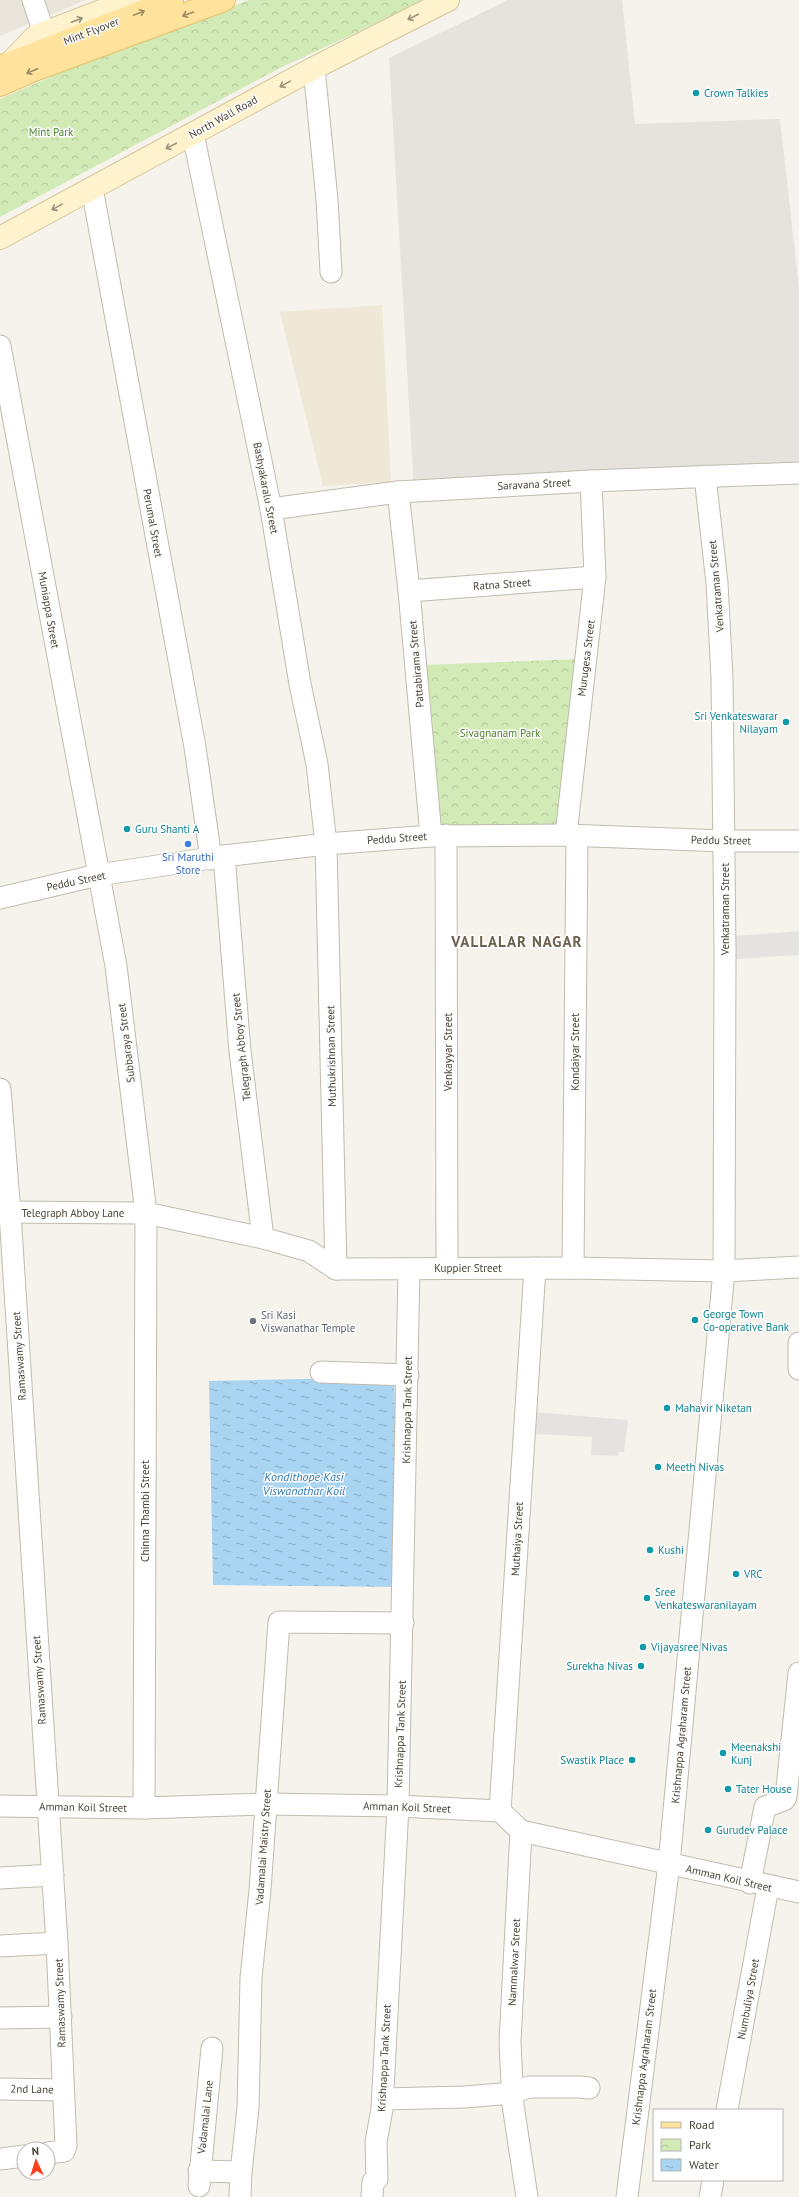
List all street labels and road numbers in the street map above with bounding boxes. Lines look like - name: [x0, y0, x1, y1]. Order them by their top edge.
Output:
- street label: Mint Flyover: [61, 14, 121, 48]
- street label: North Wall Road: [186, 92, 260, 142]
- street label: Bashyakaralu Street: [250, 441, 282, 535]
- street label: Saravana Street: [497, 475, 571, 493]
- street label: Perumal Street: [140, 487, 166, 559]
- street label: Venkatraman Street: [705, 539, 727, 634]
- street label: Muniappa Street: [35, 571, 63, 650]
- street label: Ratna Street: [473, 575, 532, 593]
- street label: Pattabirama Street: [405, 619, 427, 708]
- street label: Murugesa Street: [574, 619, 598, 697]
- street label: Peddu Street: [367, 829, 428, 847]
- street label: Peddu Street: [691, 832, 751, 848]
- street label: Venkatraman Street: [718, 863, 732, 956]
- street label: Peddu Street: [45, 868, 107, 894]
- street label: Telegraph Abboy Street: [228, 992, 254, 1102]
- street label: Subbaraya Street: [114, 1002, 138, 1084]
- street label: Muthukrishnan Street: [323, 1005, 339, 1107]
- street label: Venkayyar Street: [441, 1012, 455, 1092]
- street label: Kondaiyar Street: [568, 1013, 582, 1091]
- street label: Telegraph Abboy Lane: [22, 1206, 125, 1220]
- street label: Kuppier Street: [434, 1261, 502, 1275]
- street label: Ramaswamy Street: [9, 1311, 29, 1401]
- street label: Krishnappa Tank Street: [399, 1356, 415, 1464]
- street label: Chinna Thambi Street: [138, 1460, 152, 1562]
- street label: Muthaiya Street: [508, 1501, 526, 1577]
- street label: Ramaswamy Street: [29, 1635, 49, 1725]
- street label: Krishnappa Agraharam Street: [668, 1666, 694, 1804]
- street label: Krishnappa Tank Street: [391, 1680, 409, 1788]
- street label: Vadamalai Maistry Street: [252, 1788, 274, 1907]
- street label: Amman Koil Street: [363, 1798, 451, 1816]
- street label: Amman Koil Street: [39, 1799, 127, 1815]
- street label: Amman Koil Street: [685, 1861, 774, 1895]
- street label: Nammalwar Street: [505, 1918, 523, 2006]
- street label: Numbuliya Street: [734, 1957, 762, 2041]
- street label: Ramaswamy Street: [51, 1958, 69, 2048]
- street label: Krishnappa Agraharam Street: [629, 1988, 659, 2126]
- street label: Krishnappa Tank Street: [374, 2004, 394, 2112]
- street label: Vadamalai Lane: [194, 2079, 216, 2156]
- street label: 2nd Lane: [10, 2082, 54, 2096]

